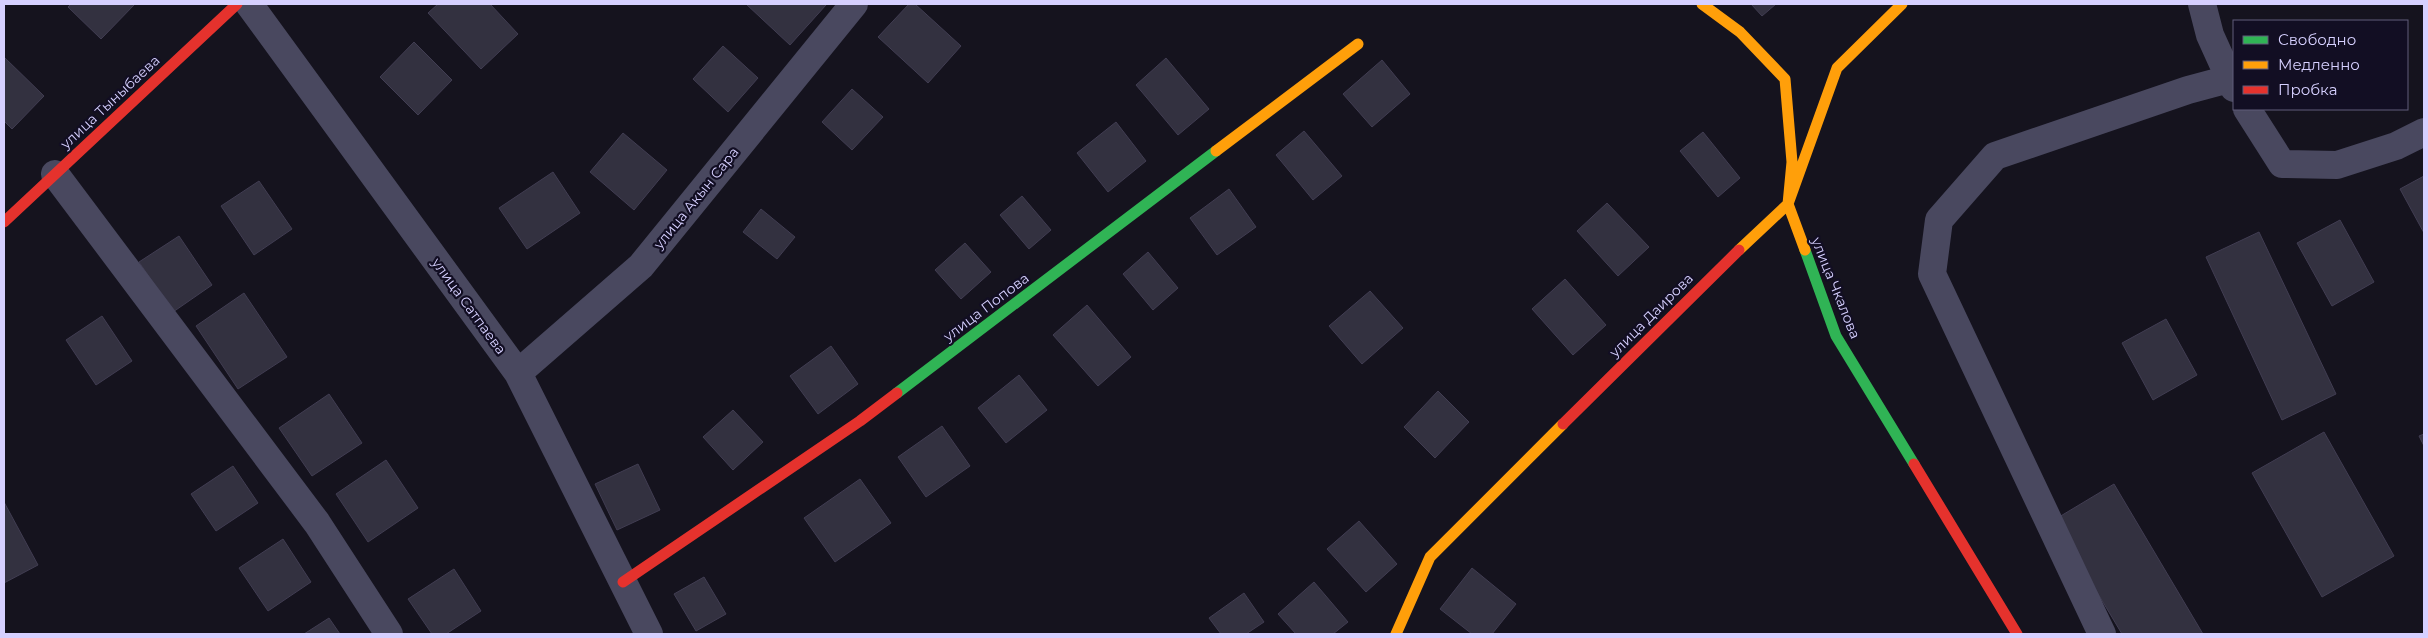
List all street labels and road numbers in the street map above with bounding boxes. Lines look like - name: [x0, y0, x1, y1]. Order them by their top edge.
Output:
- street label: улица Тыныбаева: [56, 51, 163, 153]
- street label: улица Акын Сара: [649, 143, 743, 253]
- street label: улица Чкалова: [1807, 234, 1865, 341]
- street label: улица Сатпаева: [427, 253, 510, 358]
- street label: улица Попова: [939, 269, 1032, 346]
- street label: улица Даирова: [1605, 269, 1697, 361]

